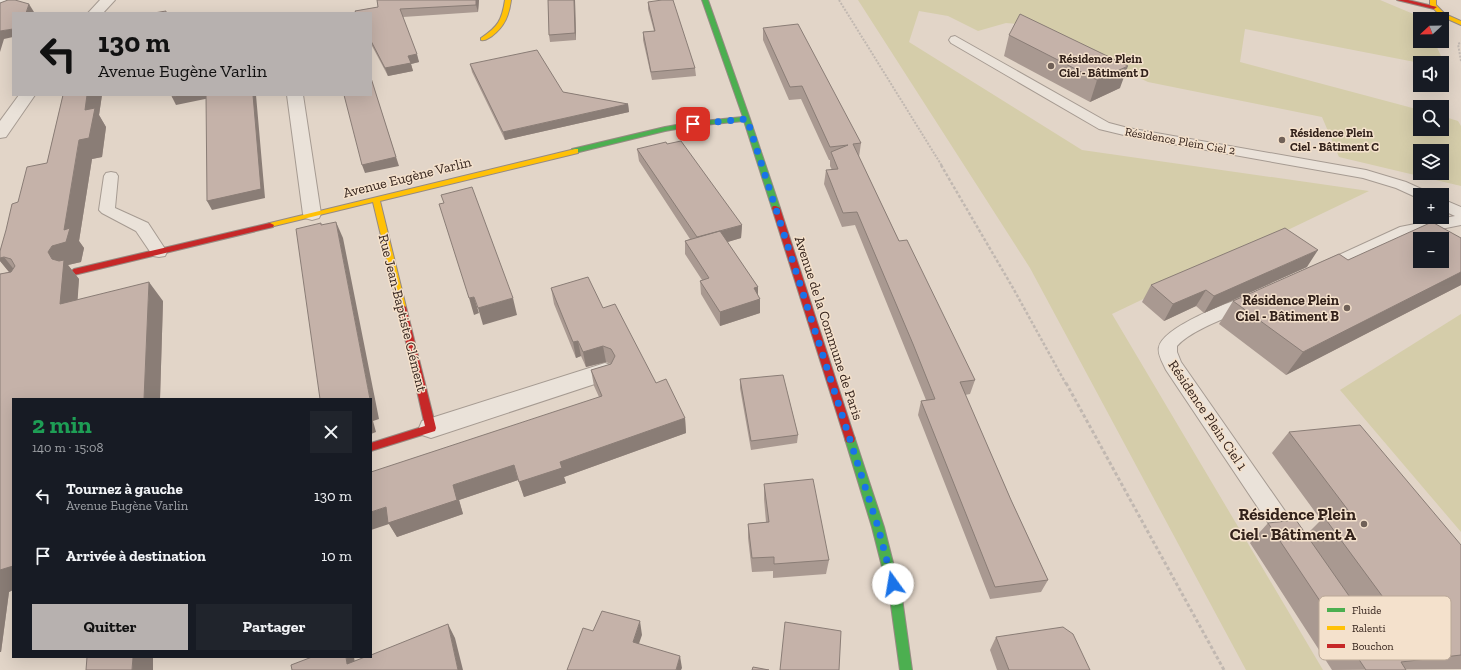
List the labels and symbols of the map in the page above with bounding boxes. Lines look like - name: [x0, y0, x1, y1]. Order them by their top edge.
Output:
- north arrow: [1413, 12, 1449, 48]
- place label: Résidence Plein Ciel - Bâtiment D: [1059, 52, 1149, 80]
- marker: Résidence Plein Ciel - Bâtiment D: [1046, 61, 1056, 71]
- pin: [676, 107, 710, 141]
- street label: Résidence Plein Ciel 2: [1124, 124, 1236, 158]
- place label: Résidence Plein Ciel - Bâtiment C: [1290, 126, 1379, 154]
- marker: Résidence Plein Ciel - Bâtiment C: [1277, 135, 1287, 145]
- street label: Avenue Eugène Varlin: [341, 153, 473, 202]
- street label: Rue Jean-Baptiste Clément: [375, 232, 431, 395]
- street label: Avenue de la Commune de Paris: [791, 234, 866, 422]
- place label: Résidence Plein Ciel - Bâtiment B: [1236, 292, 1340, 325]
- marker: Résidence Plein Ciel - Bâtiment B: [1342, 303, 1352, 313]
- street label: Résidence Plein Ciel 1: [1164, 357, 1251, 474]
- place label: Résidence Plein Ciel - Bâtiment A: [1230, 504, 1356, 544]
- marker: Résidence Plein Ciel - Bâtiment A: [1359, 519, 1369, 529]
- position arrow: [872, 563, 914, 605]
- legend: [1319, 596, 1451, 660]
- text: Fluide: [1352, 604, 1382, 617]
- text: Ralenti: [1352, 622, 1386, 635]
- text: Bouchon: [1352, 640, 1394, 653]

